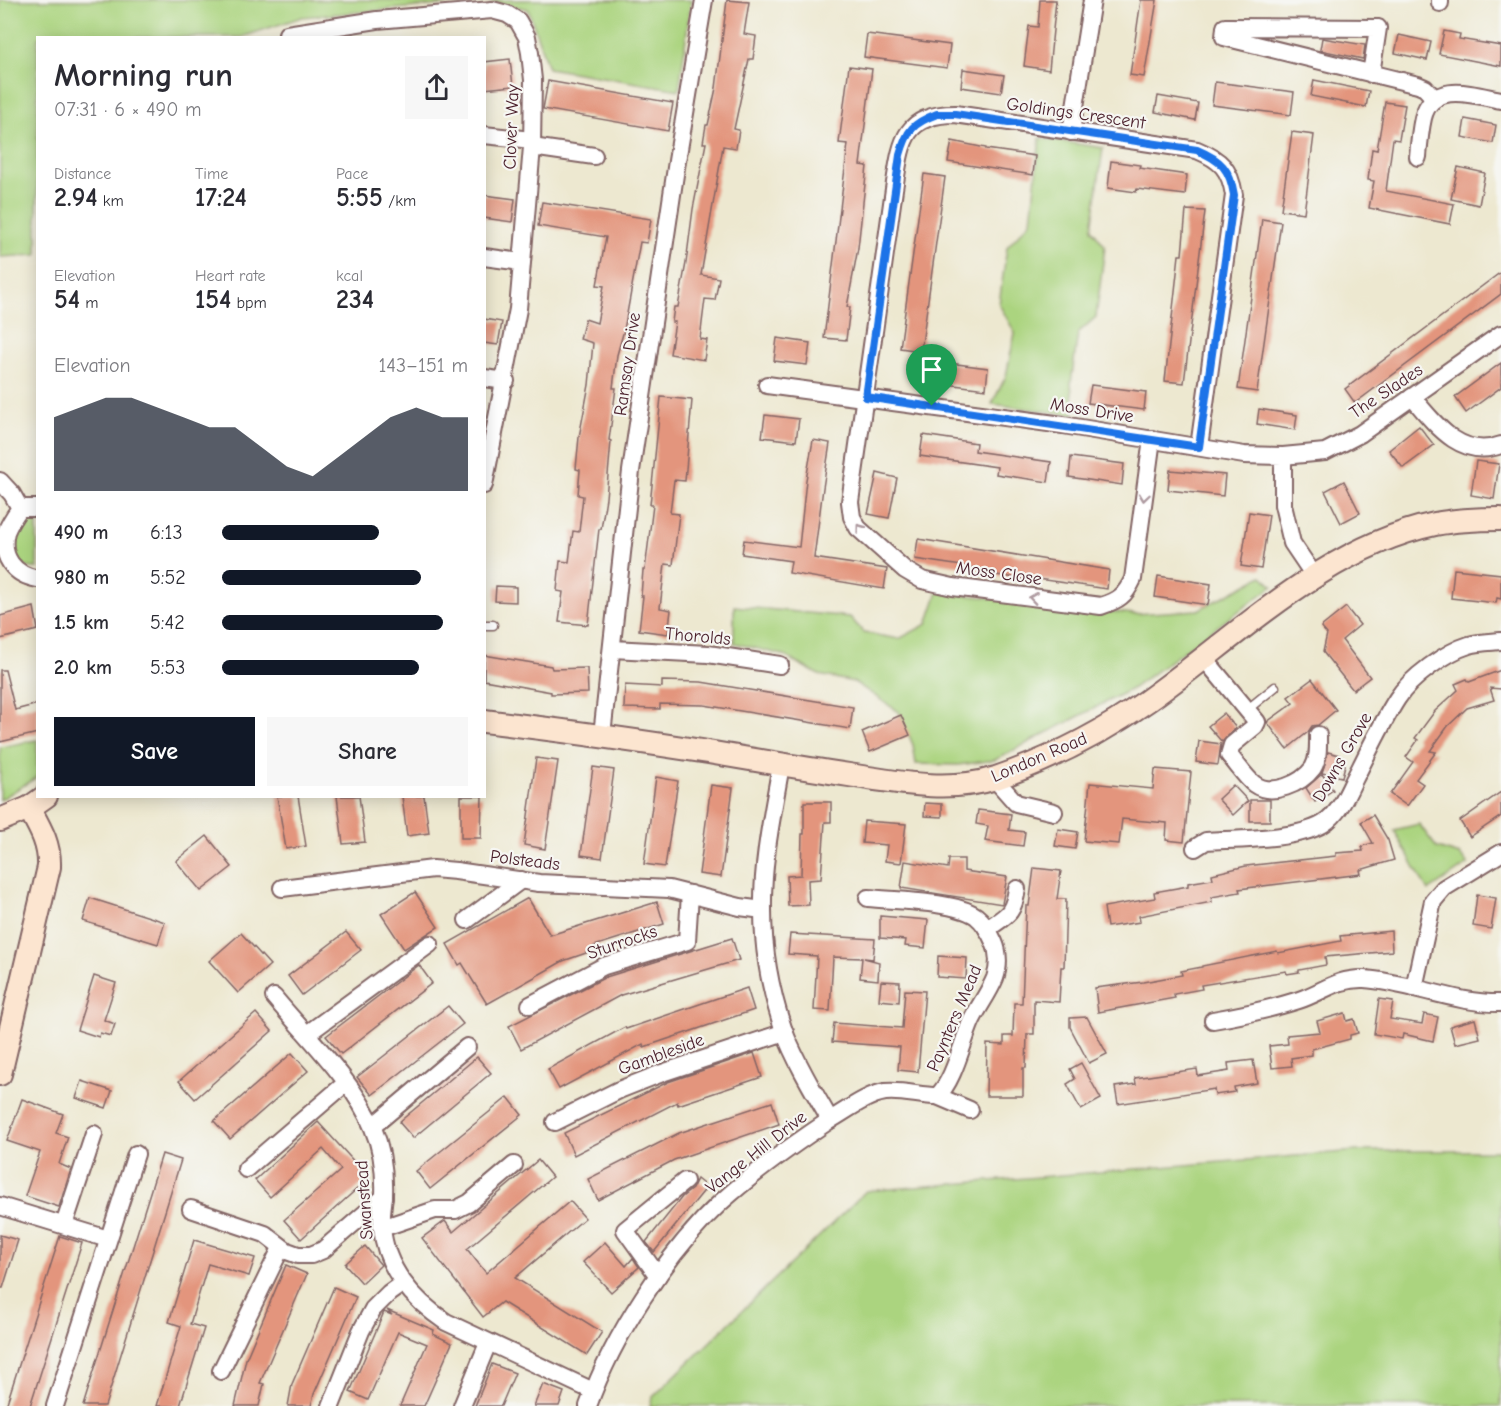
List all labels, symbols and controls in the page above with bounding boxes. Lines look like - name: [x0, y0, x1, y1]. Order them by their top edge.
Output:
- text: Morning run: [54, 56, 233, 94]
- button: share: [405, 56, 468, 119]
- street label: Clover Way: [500, 83, 524, 170]
- street label: Goldings Crescent: [1005, 93, 1148, 134]
- text: 07:31 · 6 × 490 m: [54, 98, 202, 121]
- text: Distance: [54, 165, 111, 183]
- text: Time: [195, 165, 228, 183]
- text: Pace: [336, 165, 368, 183]
- text: 2.94: [54, 183, 97, 213]
- text: 17:24: [195, 183, 247, 213]
- text: 5:55: [336, 183, 383, 213]
- text: km: [97, 192, 124, 210]
- text: /km: [383, 192, 416, 210]
- text: Elevation: [54, 267, 115, 285]
- text: Heart rate: [195, 267, 266, 285]
- text: kcal: [336, 267, 363, 285]
- text: 54: [54, 285, 80, 315]
- text: 154: [195, 285, 231, 315]
- text: 234: [336, 285, 374, 315]
- text: m: [80, 294, 99, 312]
- text: bpm: [231, 294, 267, 312]
- street label: Ramsay Drive: [610, 311, 645, 417]
- pin: [906, 344, 957, 406]
- icon: arrive: [915, 353, 948, 386]
- text: Elevation: [54, 354, 131, 377]
- text: 143–151 m: [378, 354, 468, 377]
- street label: The Slades: [1346, 359, 1427, 423]
- street label: Moss Drive: [1049, 394, 1135, 427]
- one-way arrow: [1139, 492, 1151, 502]
- text: 490 m: [54, 521, 108, 544]
- text: 6:13: [150, 521, 183, 544]
- one-way arrow: [856, 523, 867, 534]
- street label: Moss Close: [955, 557, 1043, 590]
- text: 980 m: [54, 566, 109, 589]
- text: 5:52: [150, 566, 186, 589]
- one-way arrow: [1029, 592, 1038, 604]
- text: 1.5 km: [54, 611, 109, 634]
- text: 5:42: [150, 611, 185, 634]
- street label: Thorolds: [664, 623, 732, 650]
- text: 2.0 km: [54, 656, 112, 679]
- text: 5:53: [150, 656, 185, 679]
- street label: Downs Grove: [1308, 709, 1377, 806]
- button: Save: [54, 717, 255, 786]
- button: Share: [267, 717, 468, 786]
- street label: London Road: [988, 728, 1090, 787]
- street label: Polsteads: [489, 846, 561, 875]
- street label: Sturrocks: [584, 921, 660, 964]
- street label: Paynters Mead: [923, 962, 986, 1075]
- street label: Gambleside: [615, 1029, 707, 1080]
- street label: Vange Hill Drive: [702, 1107, 811, 1198]
- street label: Swanstead: [351, 1160, 378, 1240]

